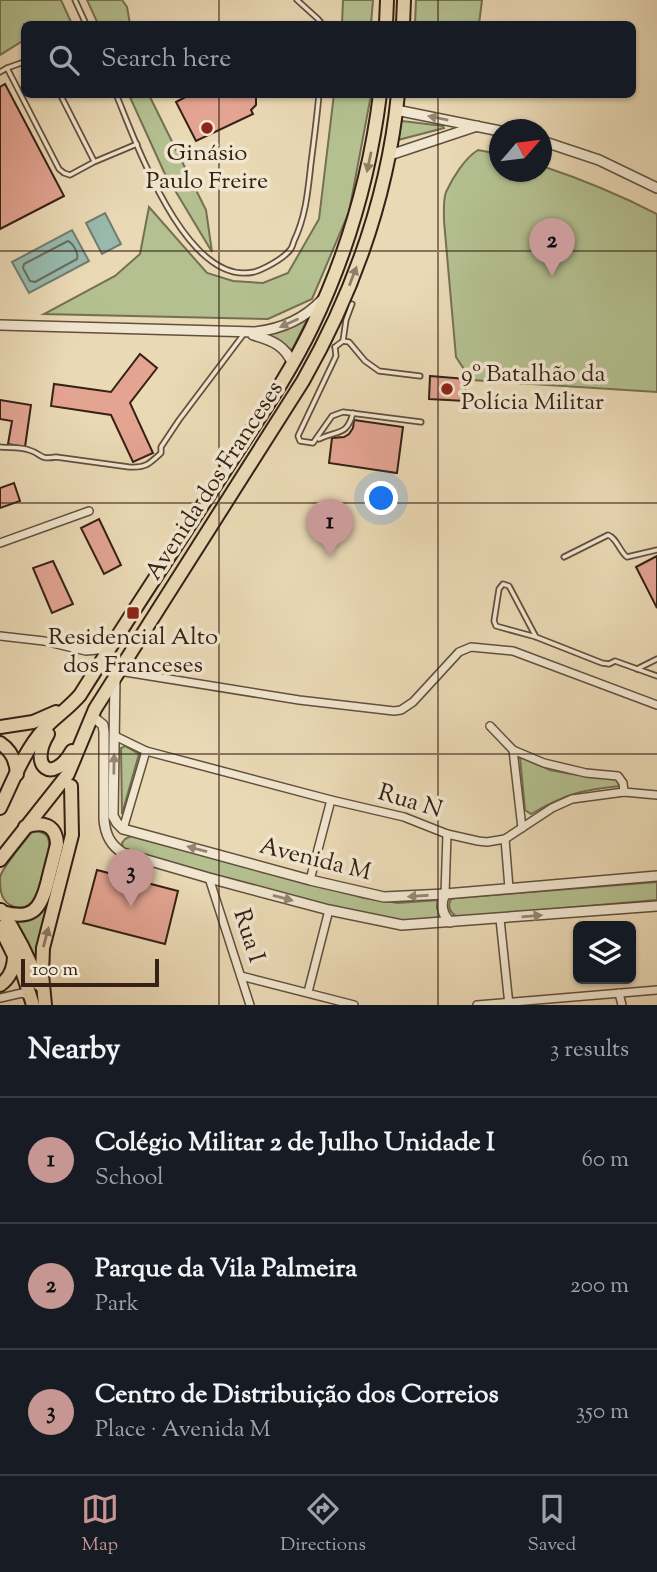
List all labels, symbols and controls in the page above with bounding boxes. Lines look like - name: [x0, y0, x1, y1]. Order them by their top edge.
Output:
- search box: [21, 21, 636, 98]
- icon: search: [45, 41, 83, 79]
- text: Search here: [101, 41, 231, 78]
- one-way arrow: [427, 112, 449, 123]
- north arrow: [489, 119, 552, 182]
- marker: Ginásio Paulo Freire: [199, 120, 215, 136]
- place label: Ginásio Paulo Freire: [146, 137, 268, 199]
- one-way arrow: [364, 151, 375, 173]
- pin: 2: [529, 218, 575, 276]
- one-way arrow: [348, 265, 359, 286]
- one-way arrow: [279, 317, 299, 329]
- place label: 9º Batalhão da Polícia Militar: [461, 358, 606, 420]
- street label: Avenida dos Franceses: [138, 375, 292, 587]
- marker: 9º Batalhão da Polícia Militar: [439, 381, 455, 397]
- your location: [364, 481, 398, 515]
- pin: 1: [307, 499, 353, 557]
- marker: Residencial Alto dos Franceses: [125, 605, 141, 621]
- place label: Residencial Alto dos Franceses: [48, 621, 218, 683]
- one-way arrow: [108, 753, 120, 775]
- street label: Rua N: [374, 776, 446, 828]
- street label: Avenida M: [256, 830, 374, 890]
- one-way arrow: [185, 843, 207, 854]
- pin: 3: [108, 849, 154, 907]
- one-way arrow: [407, 890, 429, 901]
- one-way arrow: [272, 893, 294, 904]
- street label: Rua I: [223, 905, 273, 967]
- one-way arrow: [521, 910, 543, 921]
- map controls: [573, 921, 636, 984]
- button: layers: [573, 921, 636, 984]
- one-way arrow: [41, 926, 52, 948]
- scale bar: [21, 956, 159, 988]
- text: 100 m: [32, 957, 78, 984]
- text: Nearby: [28, 1029, 120, 1072]
- text: 3 results: [550, 1034, 629, 1067]
- text: Colégio Militar 2 de Julho Unidade I: [95, 1125, 495, 1162]
- text: 1: [47, 1144, 55, 1177]
- text: 60 m: [581, 1144, 629, 1177]
- text: School: [95, 1162, 164, 1195]
- text: Parque da Vila Palmeira: [95, 1251, 357, 1288]
- text: 2: [46, 1270, 56, 1303]
- text: 200 m: [570, 1270, 629, 1303]
- text: Park: [95, 1288, 139, 1321]
- text: Centro de Distribuição dos Correios: [95, 1377, 499, 1414]
- text: 3: [46, 1396, 56, 1429]
- text: 350 m: [576, 1396, 629, 1429]
- text: Place · Avenida M: [95, 1414, 271, 1447]
- tab: Map: [81, 1490, 119, 1559]
- tab: Directions: [280, 1490, 366, 1559]
- tab: Saved: [527, 1490, 576, 1559]

